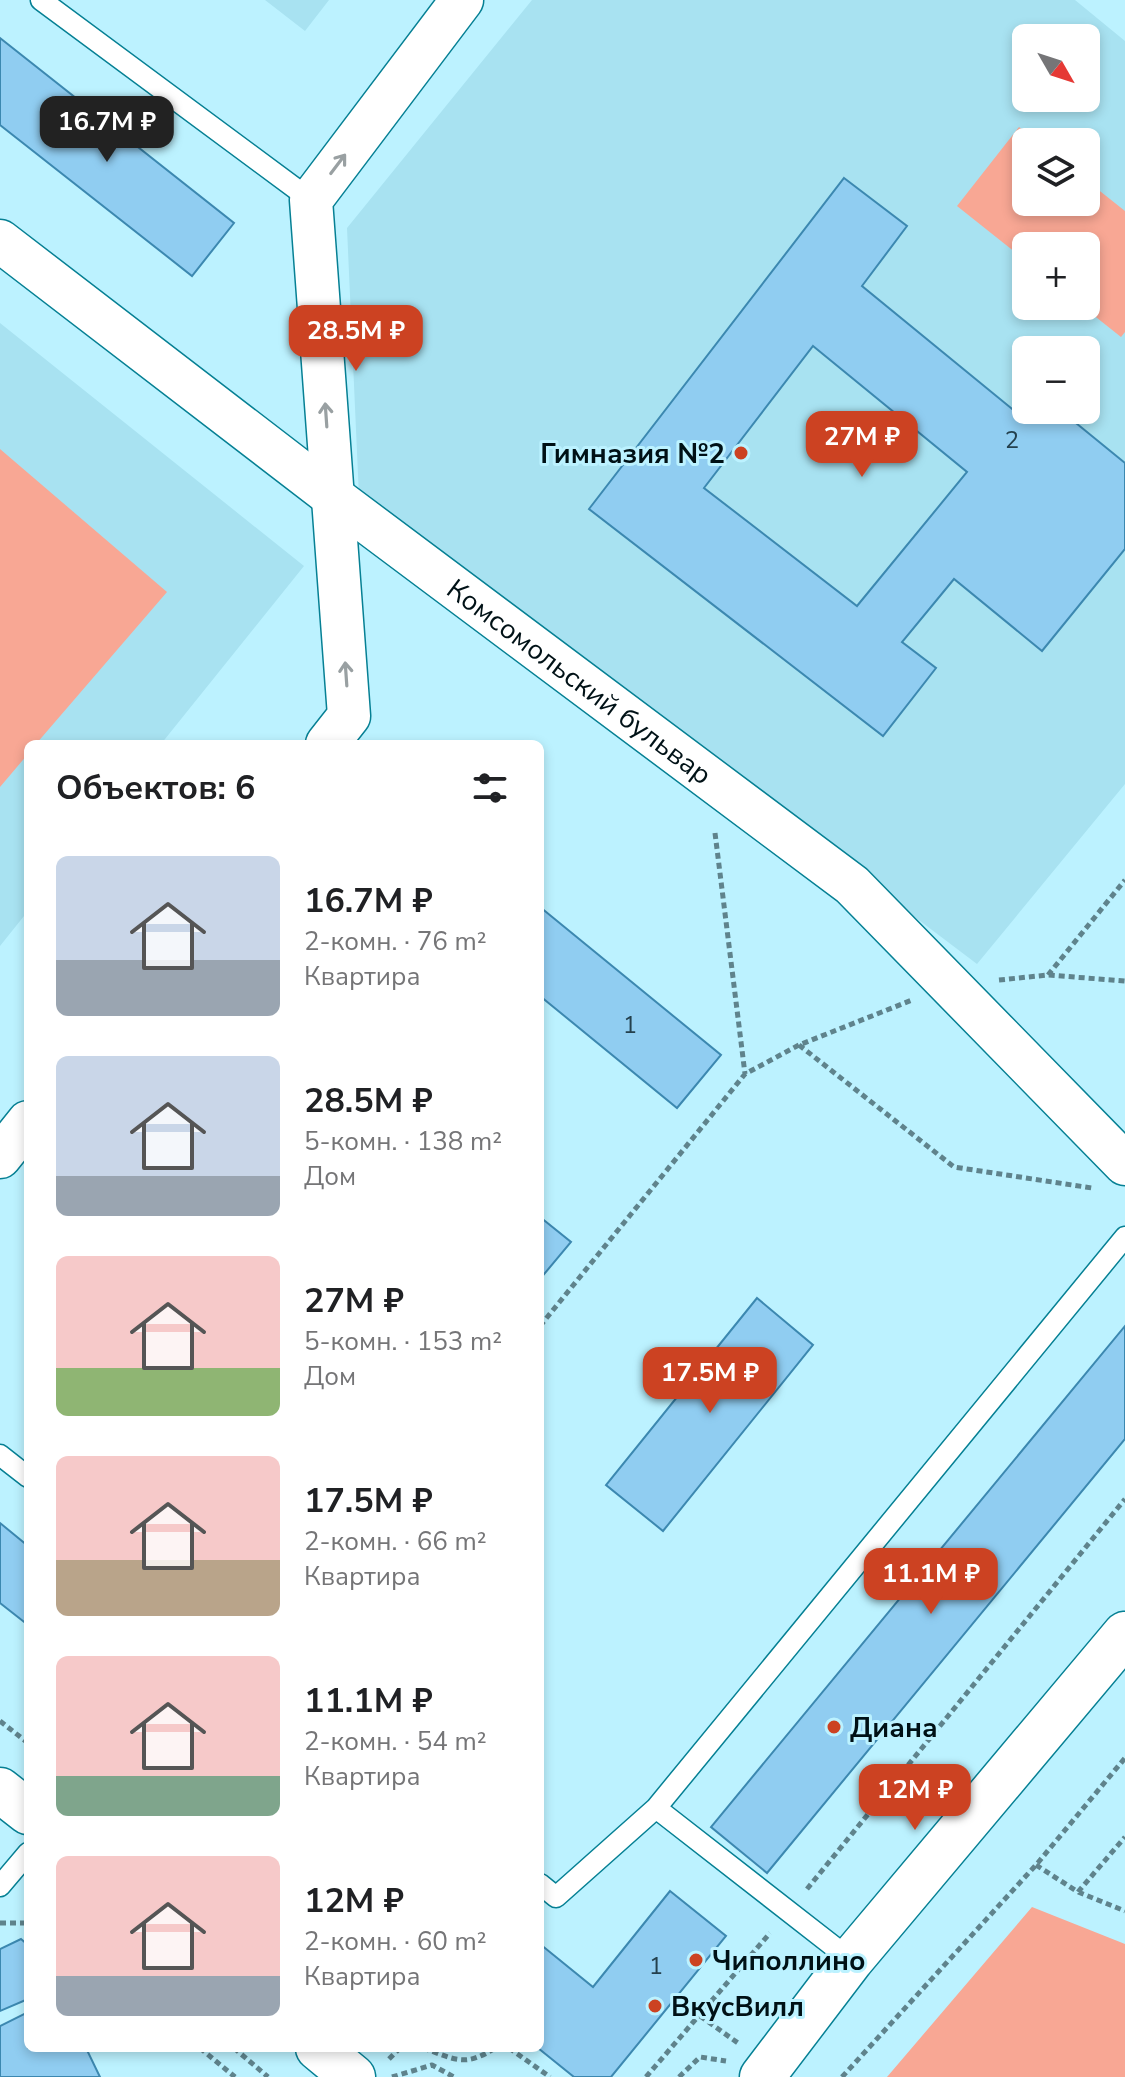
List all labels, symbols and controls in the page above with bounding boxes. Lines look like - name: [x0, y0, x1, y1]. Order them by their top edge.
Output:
- north arrow: [1012, 24, 1100, 112]
- map controls: [1012, 24, 1100, 424]
- pin: 16.7M ₽: [33, 96, 181, 164]
- text: 16.7M ₽: [58, 104, 156, 139]
- button: layers: [1012, 128, 1100, 216]
- one-way arrow: [329, 154, 346, 175]
- button: +: [1012, 232, 1100, 320]
- pin: 28.5M ₽: [282, 305, 430, 373]
- text: 28.5M ₽: [307, 313, 405, 348]
- button: −: [1012, 336, 1100, 424]
- one-way arrow: [318, 402, 333, 429]
- pin: 27M ₽: [806, 411, 918, 479]
- text: 27M ₽: [824, 419, 900, 454]
- house number: 2: [1005, 424, 1019, 456]
- place label: Гимназия №2: [540, 435, 725, 473]
- marker: Гимназия №2: [732, 444, 750, 462]
- street label: Комсомольский бульвар: [439, 570, 719, 794]
- one-way arrow: [338, 661, 353, 688]
- text: Объектов: 6: [56, 765, 255, 811]
- icon: filters: [468, 766, 512, 810]
- text: 16.7M ₽: [304, 878, 433, 924]
- icon: home: [120, 888, 216, 984]
- text: 2-комн. · 76 m²: [304, 924, 487, 959]
- text: Квартира: [304, 959, 420, 994]
- house number: 1: [623, 1009, 637, 1041]
- text: 28.5M ₽: [304, 1078, 433, 1124]
- icon: home: [120, 1088, 216, 1184]
- text: 5-комн. · 138 m²: [304, 1124, 502, 1159]
- text: Дом: [304, 1159, 356, 1194]
- text: 27M ₽: [304, 1278, 404, 1324]
- icon: home: [120, 1288, 216, 1384]
- text: 5-комн. · 153 m²: [304, 1324, 502, 1359]
- pin: 17.5M ₽: [636, 1347, 784, 1415]
- text: 17.5M ₽: [661, 1355, 759, 1390]
- text: Дом: [304, 1359, 356, 1394]
- text: 17.5M ₽: [304, 1478, 433, 1524]
- icon: home: [120, 1488, 216, 1584]
- text: 2-комн. · 66 m²: [304, 1524, 487, 1559]
- pin: 11.1M ₽: [857, 1548, 1005, 1616]
- text: 11.1M ₽: [882, 1556, 980, 1591]
- text: Квартира: [304, 1559, 420, 1594]
- text: 11.1M ₽: [304, 1678, 433, 1724]
- icon: home: [120, 1688, 216, 1784]
- place label: Диана: [850, 1709, 938, 1747]
- marker: Диана: [825, 1718, 843, 1736]
- text: 2-комн. · 54 m²: [304, 1724, 487, 1759]
- text: Квартира: [304, 1759, 420, 1794]
- pin: 12M ₽: [859, 1764, 971, 1832]
- text: 12M ₽: [877, 1772, 953, 1807]
- text: 12M ₽: [304, 1878, 404, 1924]
- icon: home: [120, 1888, 216, 1984]
- text: 2-комн. · 60 m²: [304, 1924, 487, 1959]
- place label: Чиполлино: [712, 1942, 866, 1980]
- house number: 1: [649, 1950, 663, 1982]
- marker: Чиполлино: [687, 1951, 705, 1969]
- text: Квартира: [304, 1959, 420, 1994]
- place label: ВкусВилл: [671, 1988, 804, 2026]
- marker: ВкусВилл: [646, 1997, 664, 2015]

